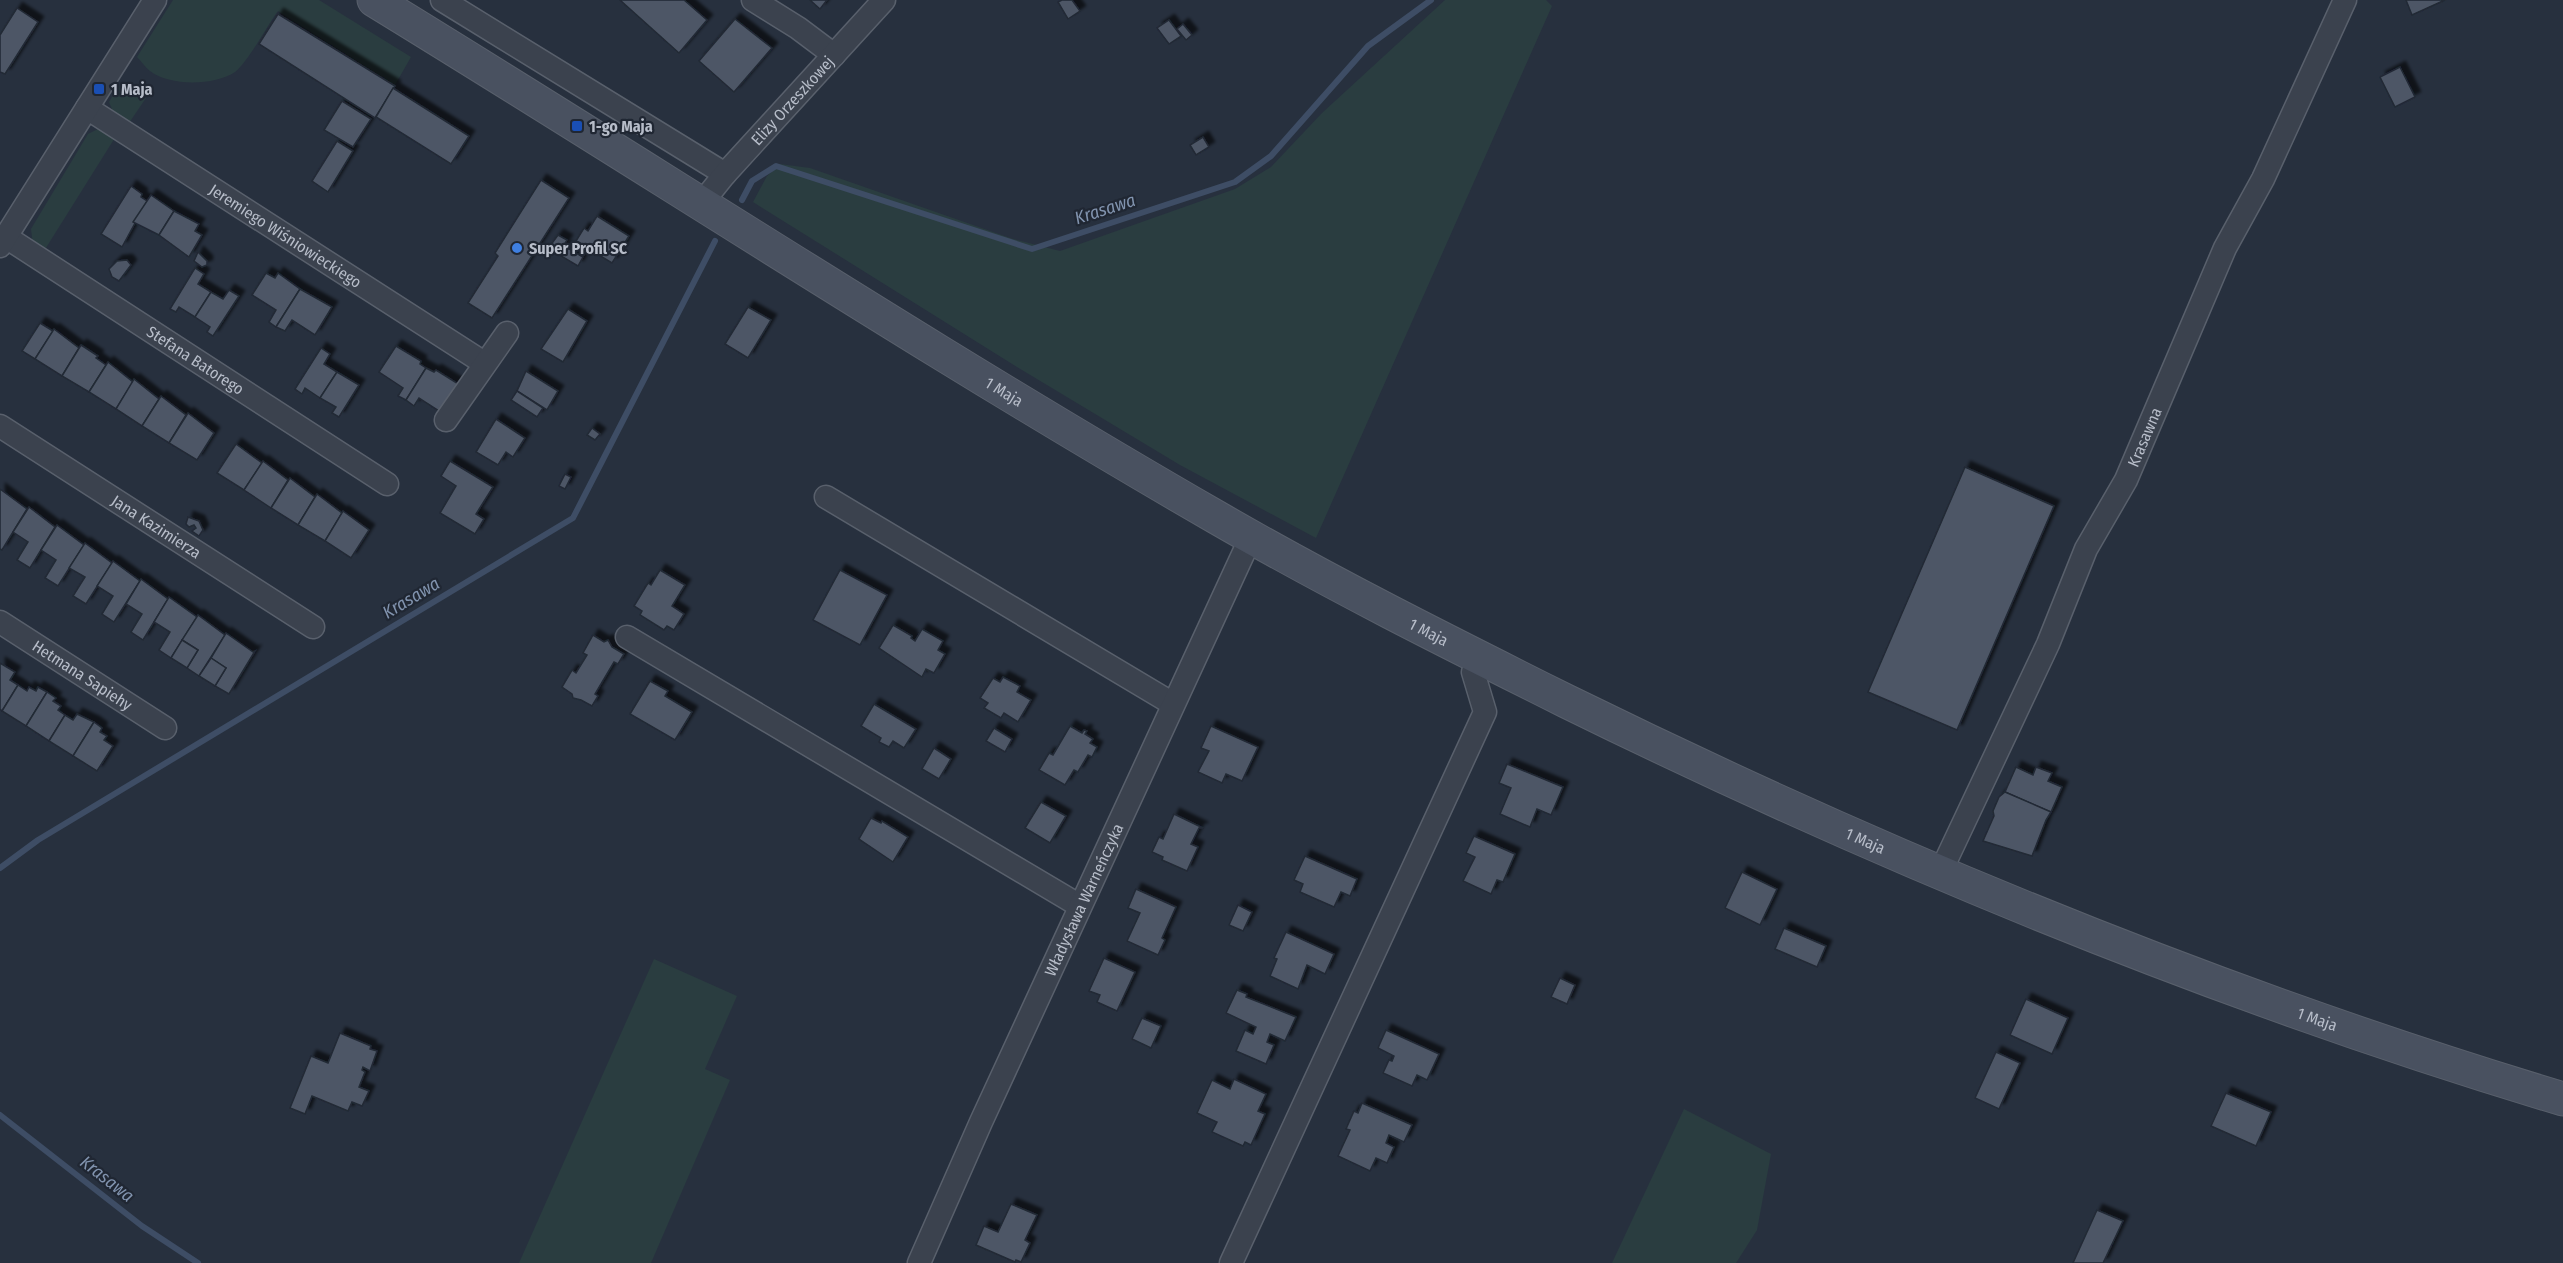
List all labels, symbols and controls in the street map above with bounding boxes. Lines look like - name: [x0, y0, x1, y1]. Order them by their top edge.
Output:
- street label: Elizy Orzeszkowej: [747, 52, 838, 149]
- place label: 1 Maja: [111, 80, 153, 99]
- marker: 1 Maja: [92, 82, 106, 96]
- place label: 1-go Maja: [589, 117, 653, 136]
- marker: 1-go Maja: [570, 119, 584, 133]
- street label: Jeremiego Wiśniowieckiego: [206, 180, 365, 292]
- water label: Krasawa: [1072, 189, 1138, 229]
- place label: Super Profil SC: [529, 239, 628, 258]
- marker: Super Profil SC: [510, 241, 524, 255]
- street label: Stefana Batorego: [143, 322, 248, 399]
- street label: 1 Maja: [982, 373, 1027, 411]
- street label: Krasawna: [2124, 405, 2166, 470]
- street label: Jana Kazimierza: [108, 491, 205, 563]
- water label: Krasawa: [378, 572, 444, 624]
- street label: 1 Maja: [1406, 615, 1451, 650]
- street label: Hetmana Sapiehy: [29, 636, 136, 715]
- street label: Władysława Warneńczyka: [1041, 820, 1128, 979]
- street label: 1 Maja: [1843, 824, 1888, 858]
- street label: 1 Maja: [2295, 1004, 2340, 1035]
- water label: Krasawa: [76, 1151, 138, 1207]

